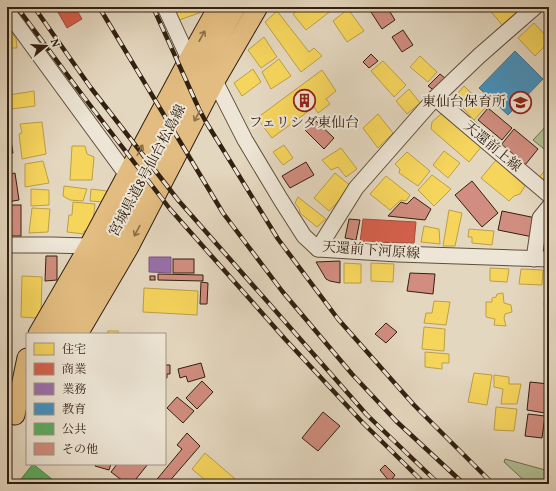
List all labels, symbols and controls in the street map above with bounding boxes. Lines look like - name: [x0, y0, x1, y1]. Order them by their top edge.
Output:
- north arrow: [26, 26, 66, 66]
- one-way arrow: [198, 30, 206, 42]
- text: N: [46, 37, 62, 49]
- building icon: フェリシダ東仙台: [291, 88, 317, 114]
- school or university icon: 東仙台保育所: [508, 89, 534, 115]
- place label: 東仙台保育所: [422, 93, 506, 112]
- street label: 宮城県道8号仙台松島線: [105, 102, 191, 240]
- one-way arrow: [193, 109, 200, 121]
- place label: フェリシダ東仙台: [249, 114, 359, 133]
- street label: 天還前上線: [459, 117, 525, 177]
- one-way arrow: [137, 144, 144, 156]
- one-way arrow: [133, 225, 140, 237]
- street label: 天還前下河原線: [321, 238, 421, 264]
- legend: [26, 333, 166, 465]
- text: 住宅: [62, 342, 86, 358]
- text: 商業: [62, 362, 86, 378]
- text: 業務: [62, 382, 86, 398]
- text: 教育: [62, 402, 86, 418]
- text: 公共: [62, 422, 86, 438]
- text: その他: [62, 442, 98, 458]

